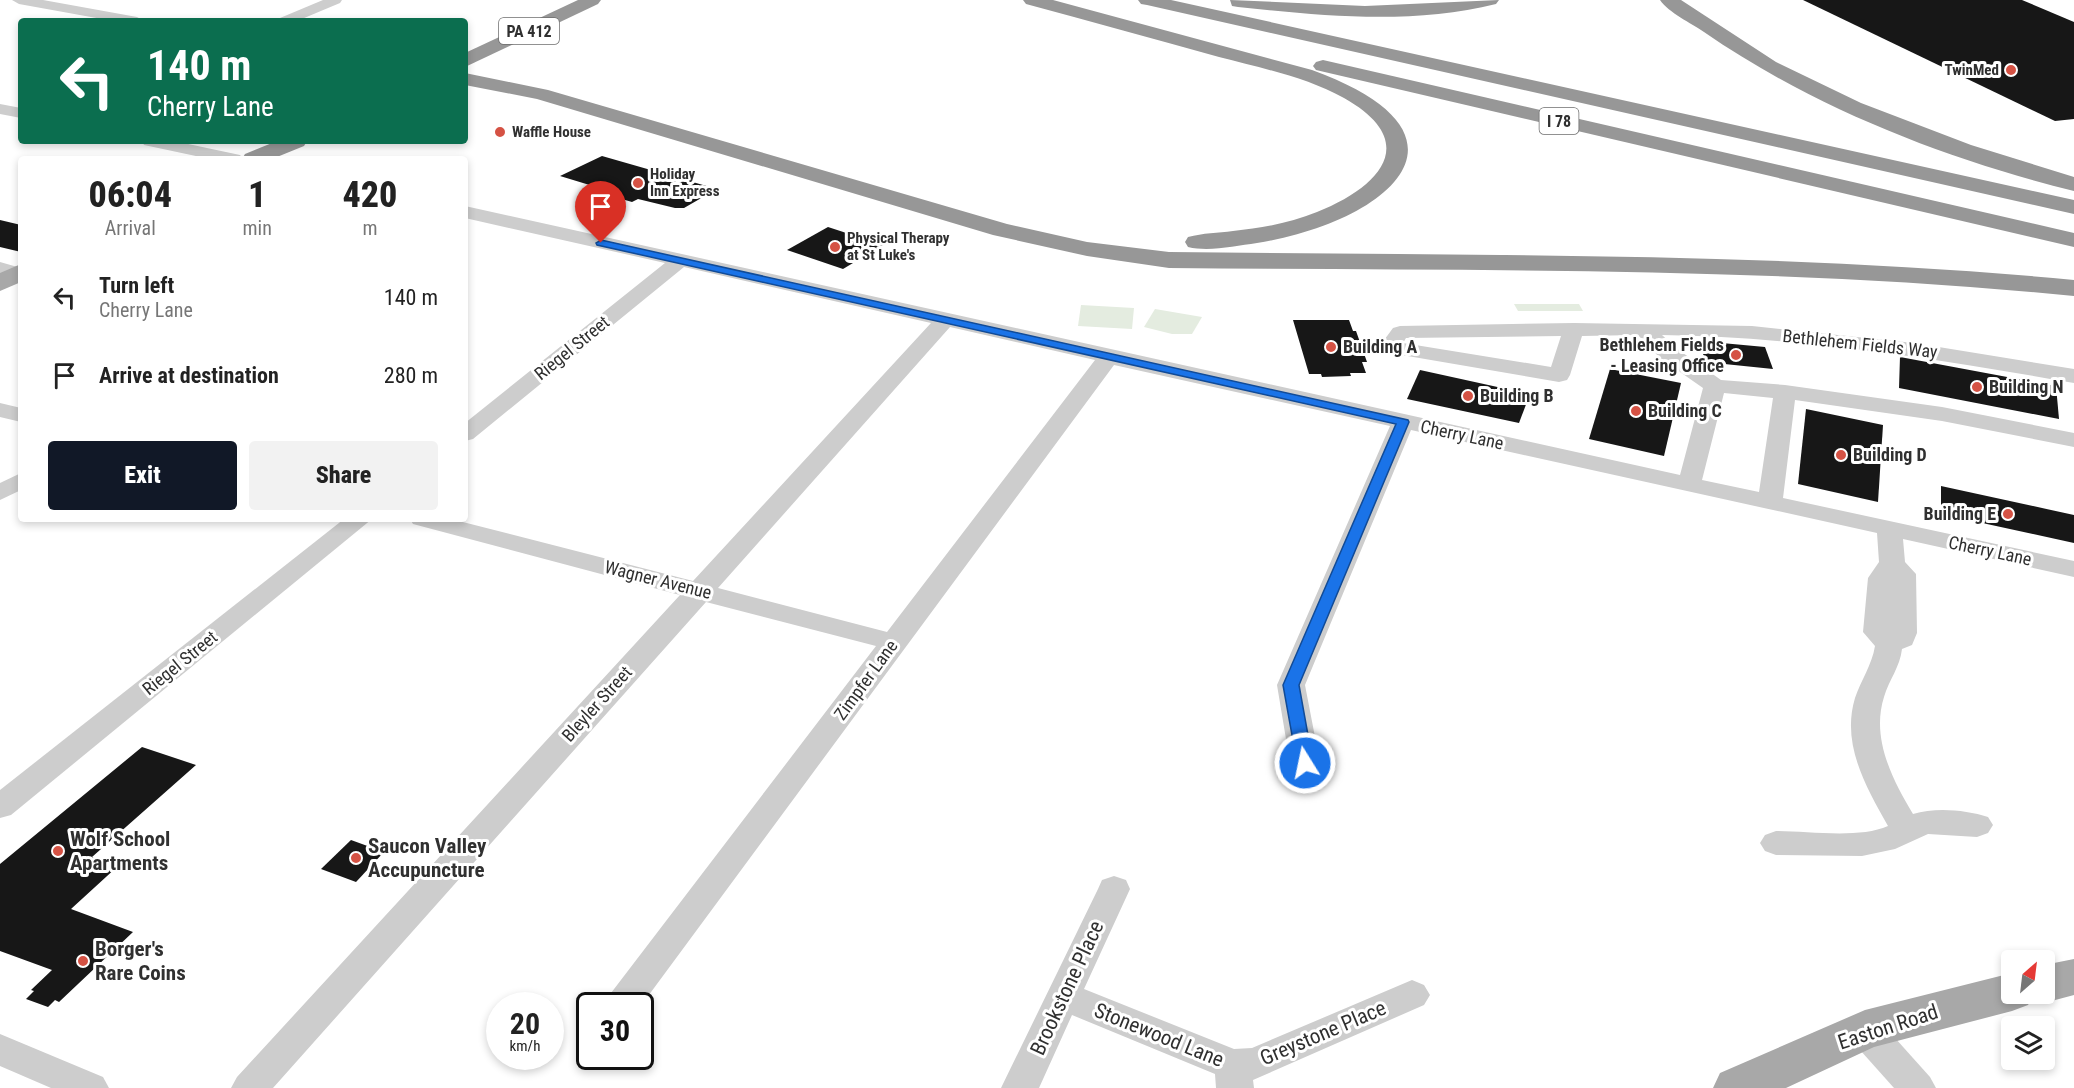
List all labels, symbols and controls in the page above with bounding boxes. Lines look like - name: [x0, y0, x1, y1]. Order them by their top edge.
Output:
- road number: PA 412: [499, 18, 559, 44]
- text: 140 m: [147, 41, 252, 90]
- icon: left: [48, 42, 126, 120]
- place label: TwinMed: [1945, 61, 1999, 79]
- marker: TwinMed: [2004, 63, 2018, 77]
- text: Cherry Lane: [147, 91, 274, 123]
- road number: I 78: [1540, 108, 1578, 134]
- place label: Waffle House: [512, 123, 591, 141]
- marker: Waffle House: [493, 125, 507, 139]
- place label: Holiday Inn Express: [650, 165, 720, 200]
- text: 06:04: [89, 174, 172, 216]
- text: 1: [248, 174, 266, 216]
- text: 420: [342, 174, 397, 216]
- marker: Holiday Inn Express: [631, 176, 645, 190]
- pin: [575, 181, 626, 243]
- icon: arrive: [584, 190, 617, 223]
- text: Arrival: [105, 216, 156, 240]
- text: min: [243, 216, 272, 240]
- text: m: [362, 216, 377, 240]
- place label: Physical Therapy at St Luke's: [847, 229, 950, 264]
- marker: Physical Therapy at St Luke's: [828, 240, 842, 254]
- text: Turn left: [99, 273, 174, 298]
- icon: left: [48, 281, 81, 314]
- text: 140 m: [384, 285, 438, 310]
- text: Cherry Lane: [99, 298, 193, 322]
- street label: Riegel Street: [530, 311, 613, 384]
- street label: Bethlehem Fields Way: [1782, 325, 1939, 362]
- place label: Bethlehem Fields - Leasing Office: [1599, 334, 1724, 376]
- place label: Building A: [1343, 336, 1418, 357]
- marker: Building A: [1324, 340, 1338, 354]
- marker: Bethlehem Fields - Leasing Office: [1729, 348, 1743, 362]
- icon: arrive: [48, 359, 81, 392]
- text: Arrive at destination: [99, 363, 279, 388]
- text: 280 m: [384, 363, 438, 388]
- place label: Building N: [1989, 376, 2064, 397]
- marker: Building N: [1970, 380, 1984, 394]
- place label: Building B: [1480, 385, 1554, 406]
- marker: Building B: [1461, 389, 1475, 403]
- place label: Building C: [1648, 400, 1722, 421]
- marker: Building C: [1629, 404, 1643, 418]
- street label: Cherry Lane: [1419, 415, 1506, 454]
- button: Exit: [48, 441, 237, 510]
- button: Share: [249, 441, 438, 510]
- place label: Building D: [1853, 444, 1927, 465]
- marker: Building D: [1834, 448, 1848, 462]
- place label: Building E: [1924, 503, 1996, 524]
- marker: Building E: [2001, 507, 2015, 521]
- street label: Cherry Lane: [1947, 531, 2034, 570]
- street label: Wagner Avenue: [602, 556, 714, 603]
- street label: Riegel Street: [138, 626, 221, 699]
- street label: Zimpfer Lane: [830, 636, 902, 724]
- street label: Bleyler Street: [557, 662, 636, 746]
- position arrow: [1273, 731, 1337, 795]
- place label: Wolf School Apartments: [70, 827, 170, 875]
- place label: Saucon Valley Accupuncture: [368, 834, 487, 882]
- marker: Wolf School Apartments: [51, 844, 65, 858]
- marker: Saucon Valley Accupuncture: [349, 851, 363, 865]
- street label: Brookstone Place: [1025, 917, 1109, 1059]
- place label: Borger's Rare Coins: [95, 937, 186, 985]
- north arrow: [2001, 950, 2055, 1004]
- map controls: [2001, 950, 2055, 1070]
- marker: Borger's Rare Coins: [76, 954, 90, 968]
- speed limit sign: 30: [576, 992, 654, 1070]
- street label: Greystone Place: [1257, 996, 1390, 1070]
- street label: Stonewood Lane: [1091, 998, 1227, 1072]
- street label: Easton Road: [1835, 1000, 1941, 1054]
- text: 20: [510, 1006, 540, 1041]
- button: layers: [2001, 1016, 2055, 1070]
- text: km/h: [510, 1037, 540, 1055]

